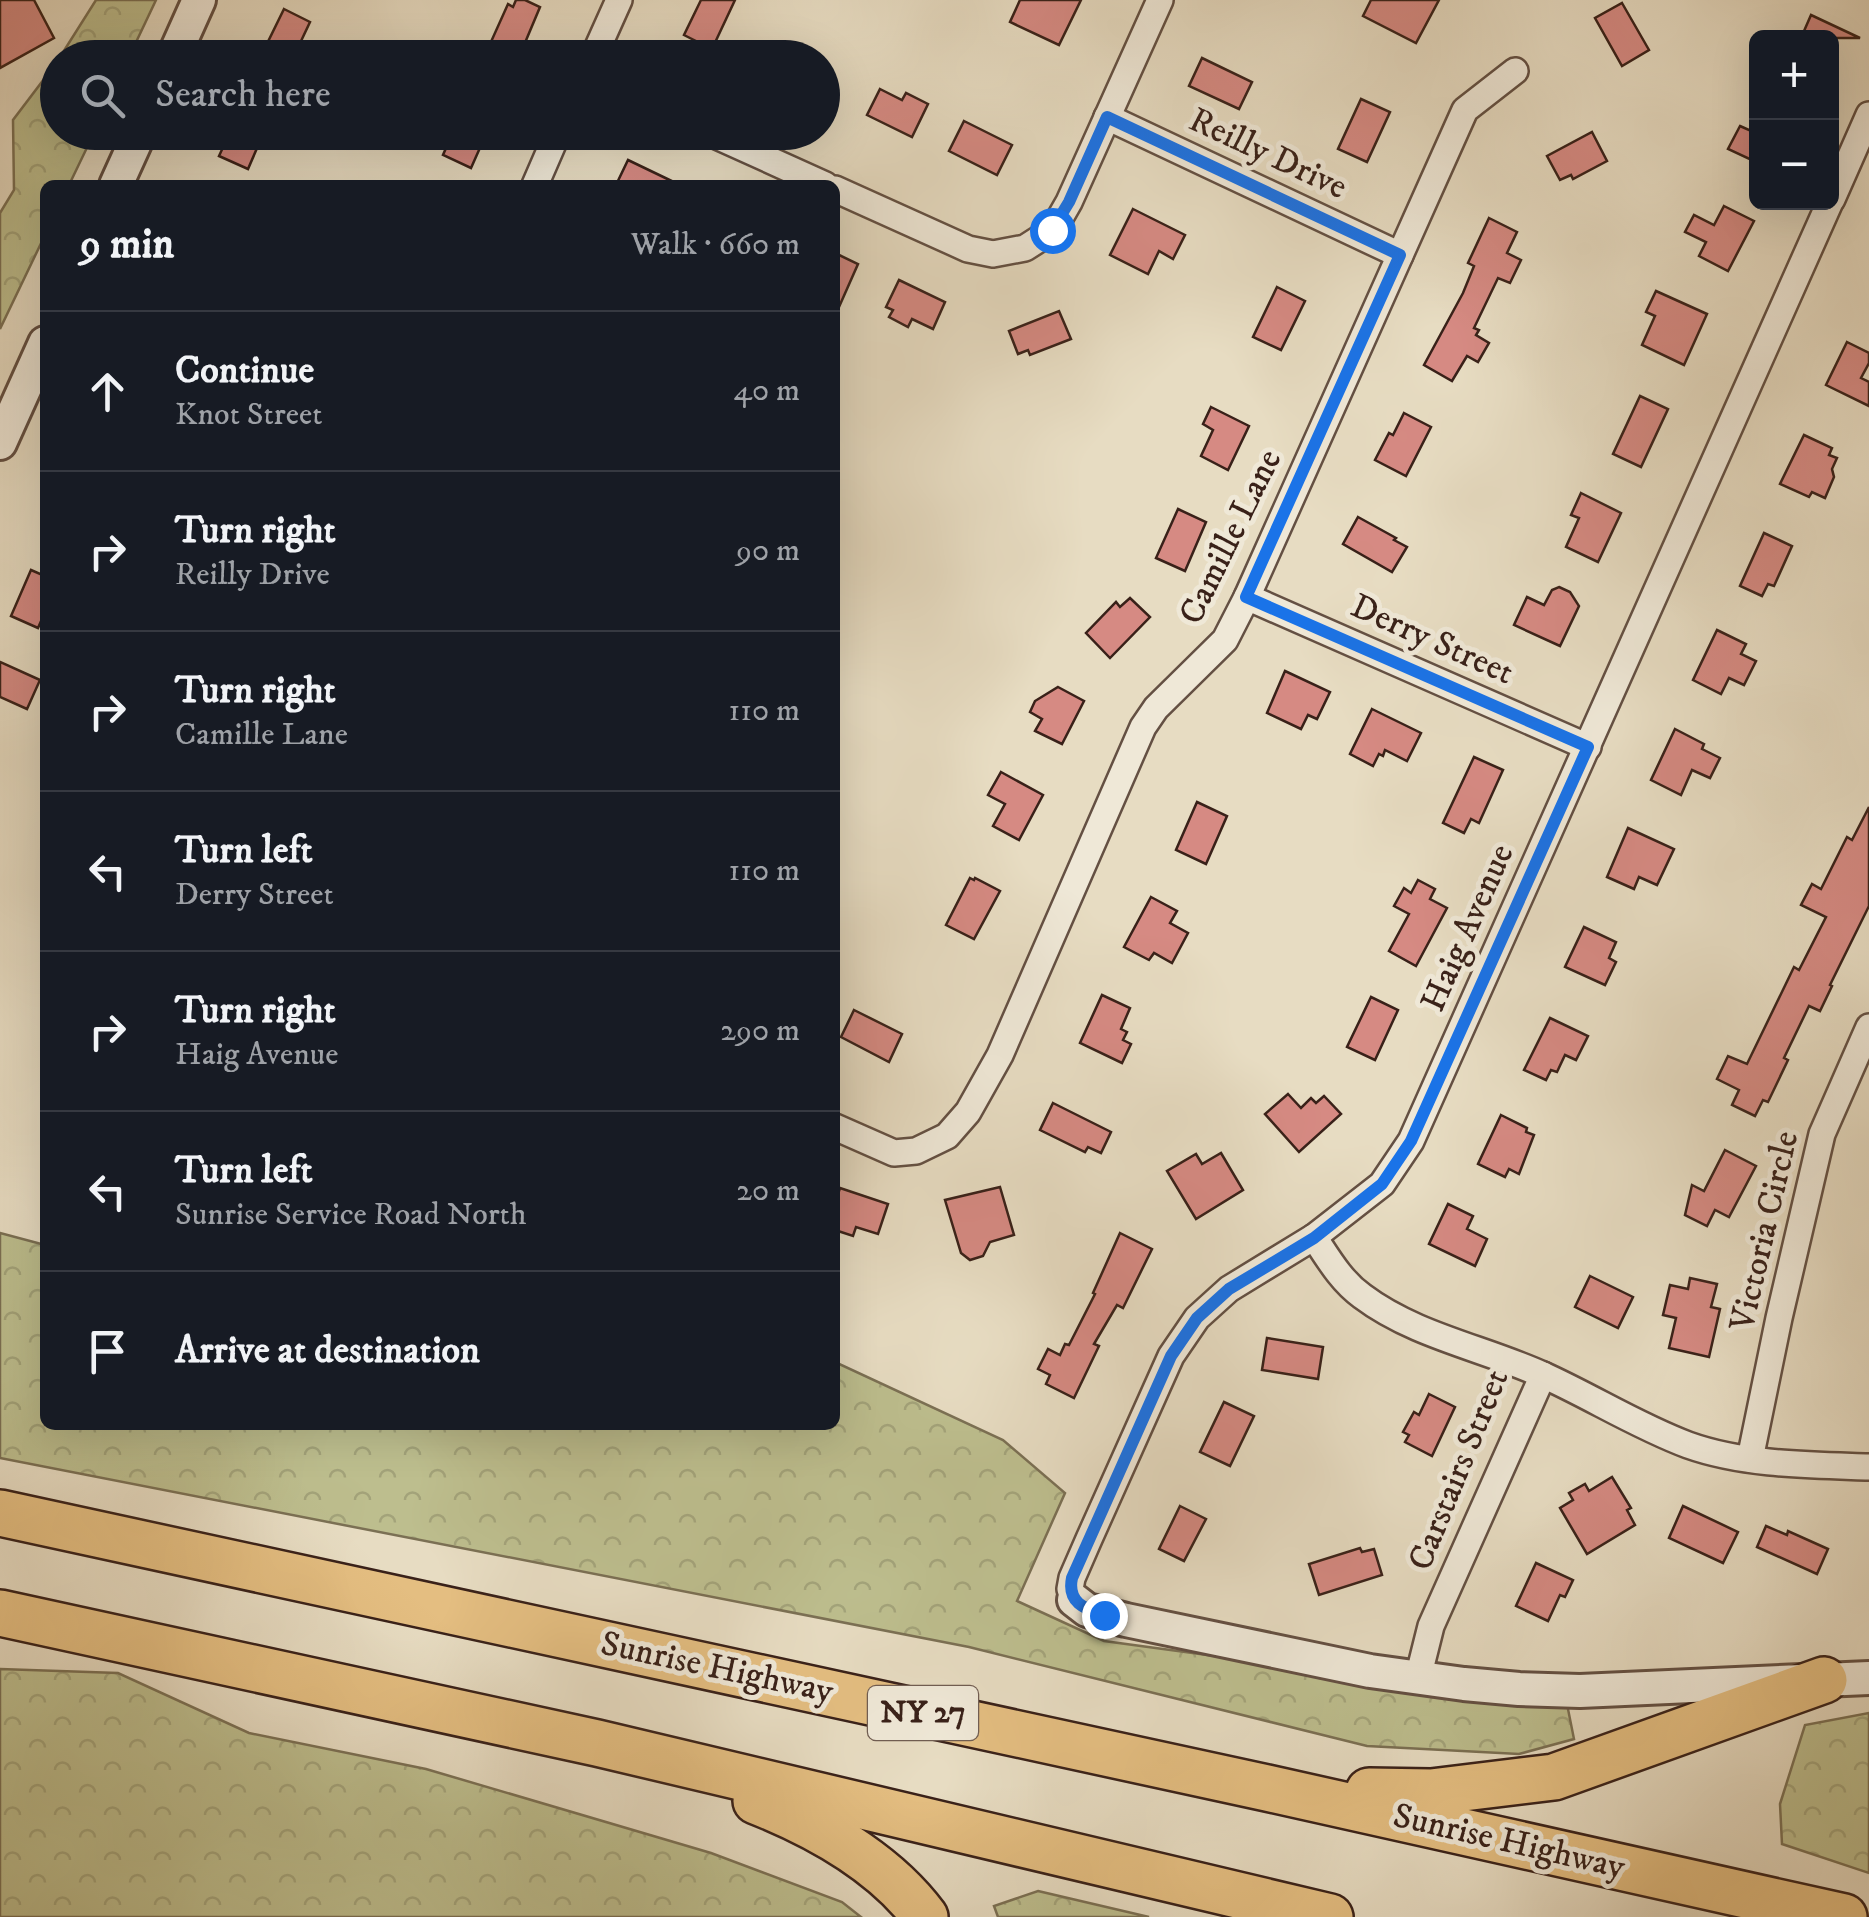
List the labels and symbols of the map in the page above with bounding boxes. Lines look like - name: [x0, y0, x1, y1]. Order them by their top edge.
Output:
- street label: Reilly Drive: [1182, 98, 1354, 210]
- route start: [1030, 208, 1076, 254]
- street label: Camille Lane: [1170, 442, 1292, 632]
- street label: Derry Street: [1344, 585, 1520, 695]
- street label: Haig Avenue: [1412, 837, 1524, 1019]
- street label: Victoria Circle: [1720, 1127, 1809, 1336]
- street label: Carstairs Street: [1399, 1363, 1519, 1577]
- route end: [1082, 1593, 1128, 1639]
- street label: Sunrise Highway: [597, 1622, 838, 1714]
- road number: NY 27: [868, 1686, 978, 1740]
- street label: Sunrise Highway: [1389, 1794, 1630, 1890]

